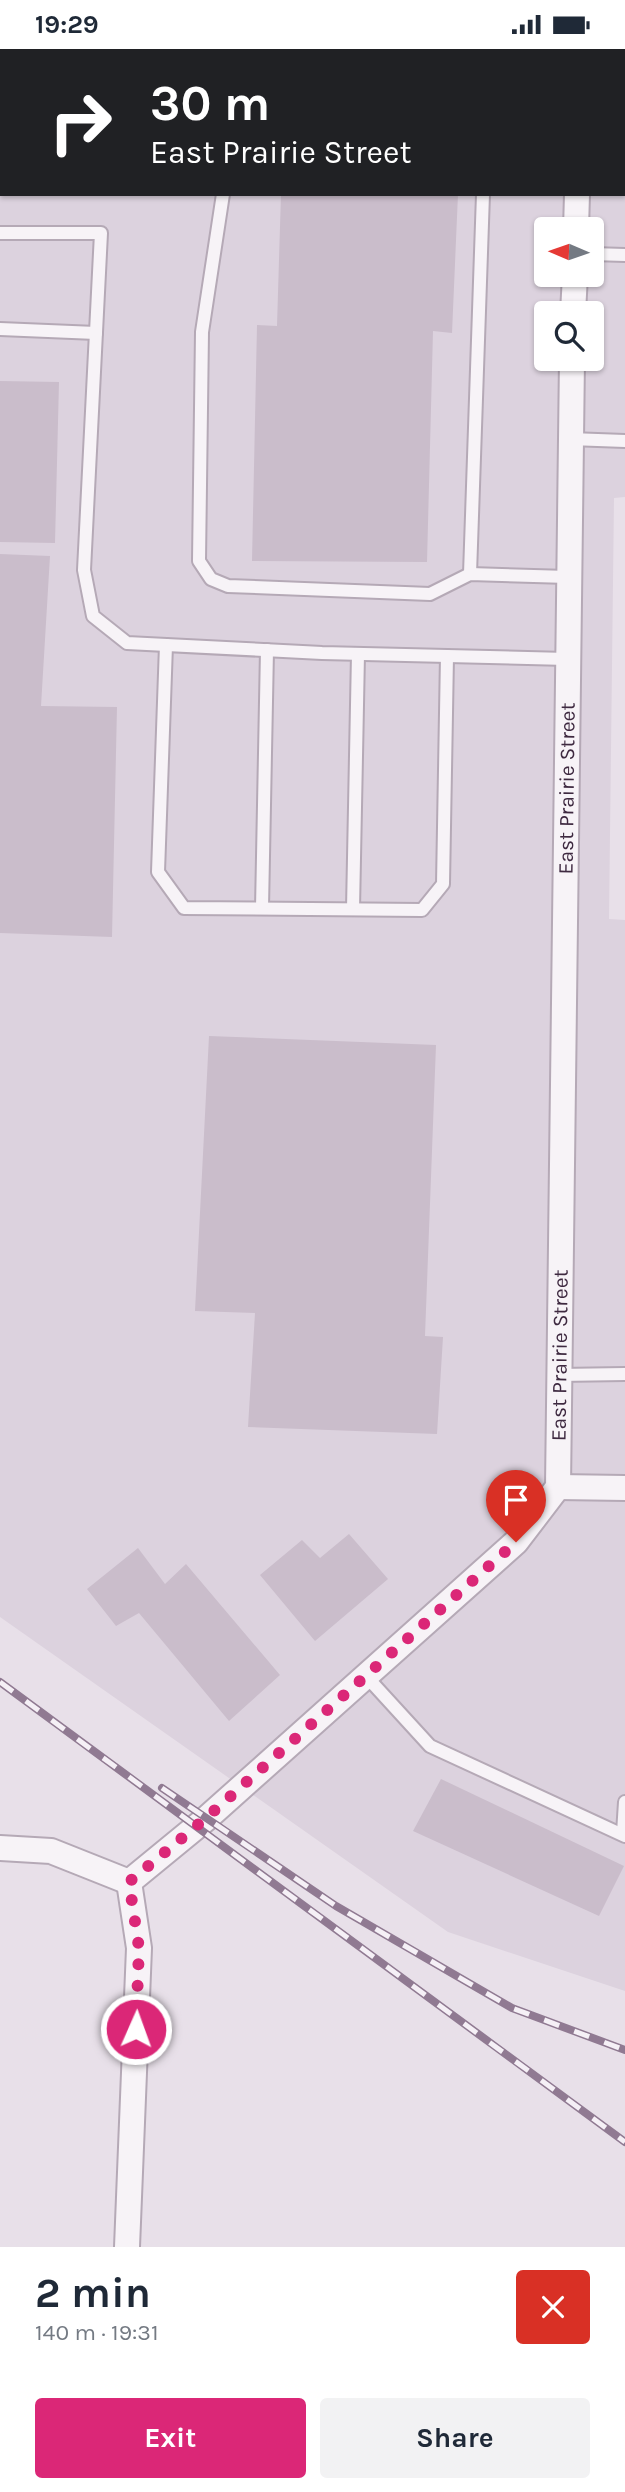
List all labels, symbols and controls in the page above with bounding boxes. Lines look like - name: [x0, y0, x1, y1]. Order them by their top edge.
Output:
- text: 19:29: [35, 9, 99, 40]
- text: 30 m: [150, 75, 270, 132]
- icon: right: [35, 77, 126, 168]
- text: East Prairie Street: [150, 134, 411, 171]
- north arrow: [534, 217, 604, 287]
- map controls: [534, 217, 604, 371]
- button: search: [534, 301, 604, 371]
- street label: East Prairie Street: [554, 702, 580, 874]
- street label: East Prairie Street: [547, 1269, 573, 1441]
- pin: [486, 1470, 546, 1542]
- icon: arrive: [497, 1481, 535, 1519]
- position arrow: [99, 1992, 173, 2066]
- text: 2 min: [35, 2268, 151, 2318]
- button: close: [516, 2270, 590, 2344]
- text: 140 m · 19:31: [35, 2319, 159, 2346]
- button: Exit: [35, 2398, 306, 2478]
- button: Share: [320, 2398, 590, 2478]

